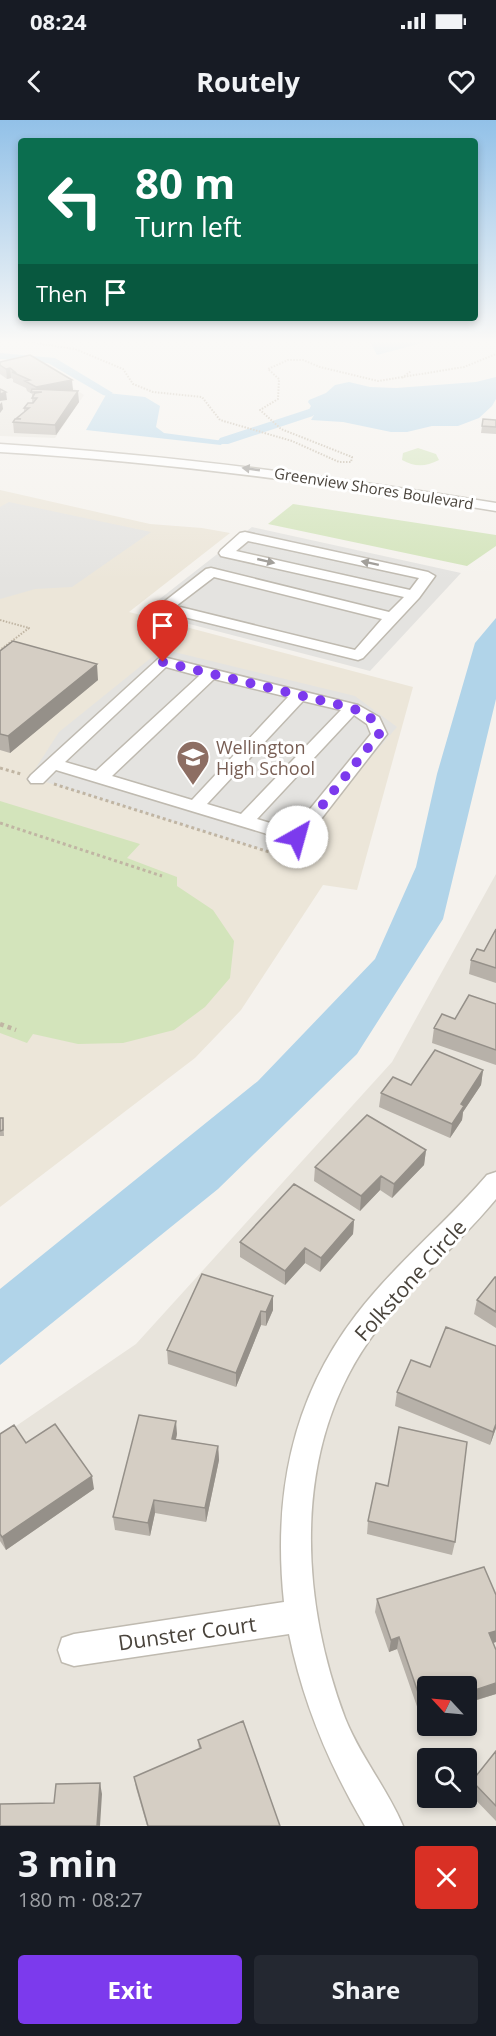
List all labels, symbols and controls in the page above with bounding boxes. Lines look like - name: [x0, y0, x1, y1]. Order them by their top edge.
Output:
- text: 08:24: [30, 6, 87, 36]
- text: Routely: [196, 63, 300, 100]
- icon: back: [18, 65, 51, 98]
- icon: heart: [445, 65, 478, 98]
- text: 80 m: [135, 154, 235, 211]
- icon: left: [36, 162, 114, 240]
- text: Turn left: [135, 208, 242, 245]
- icon: arrive: [99, 276, 132, 309]
- text: Then: [36, 278, 87, 308]
- street label: Greenview Shores Boulevard: [273, 462, 475, 514]
- one-way arrow: [242, 465, 261, 474]
- one-way arrow: [257, 557, 275, 567]
- one-way arrow: [361, 558, 380, 568]
- pin: [137, 600, 188, 662]
- icon: arrive: [146, 609, 179, 642]
- place label: Wellington High School: [216, 735, 315, 780]
- school or university icon: Wellington High School: [175, 739, 211, 786]
- position arrow: [265, 805, 329, 869]
- street label: Folkstone Circle: [348, 1213, 472, 1347]
- street label: Dunster Court: [116, 1609, 258, 1657]
- north arrow: [417, 1676, 477, 1736]
- map controls: [417, 1676, 477, 1808]
- button: search: [417, 1748, 477, 1808]
- text: 3 min: [18, 1839, 118, 1888]
- button: close: [415, 1846, 478, 1909]
- text: 180 m · 08:27: [18, 1886, 143, 1913]
- button: Exit: [18, 1955, 242, 2024]
- button: Share: [254, 1955, 478, 2024]

